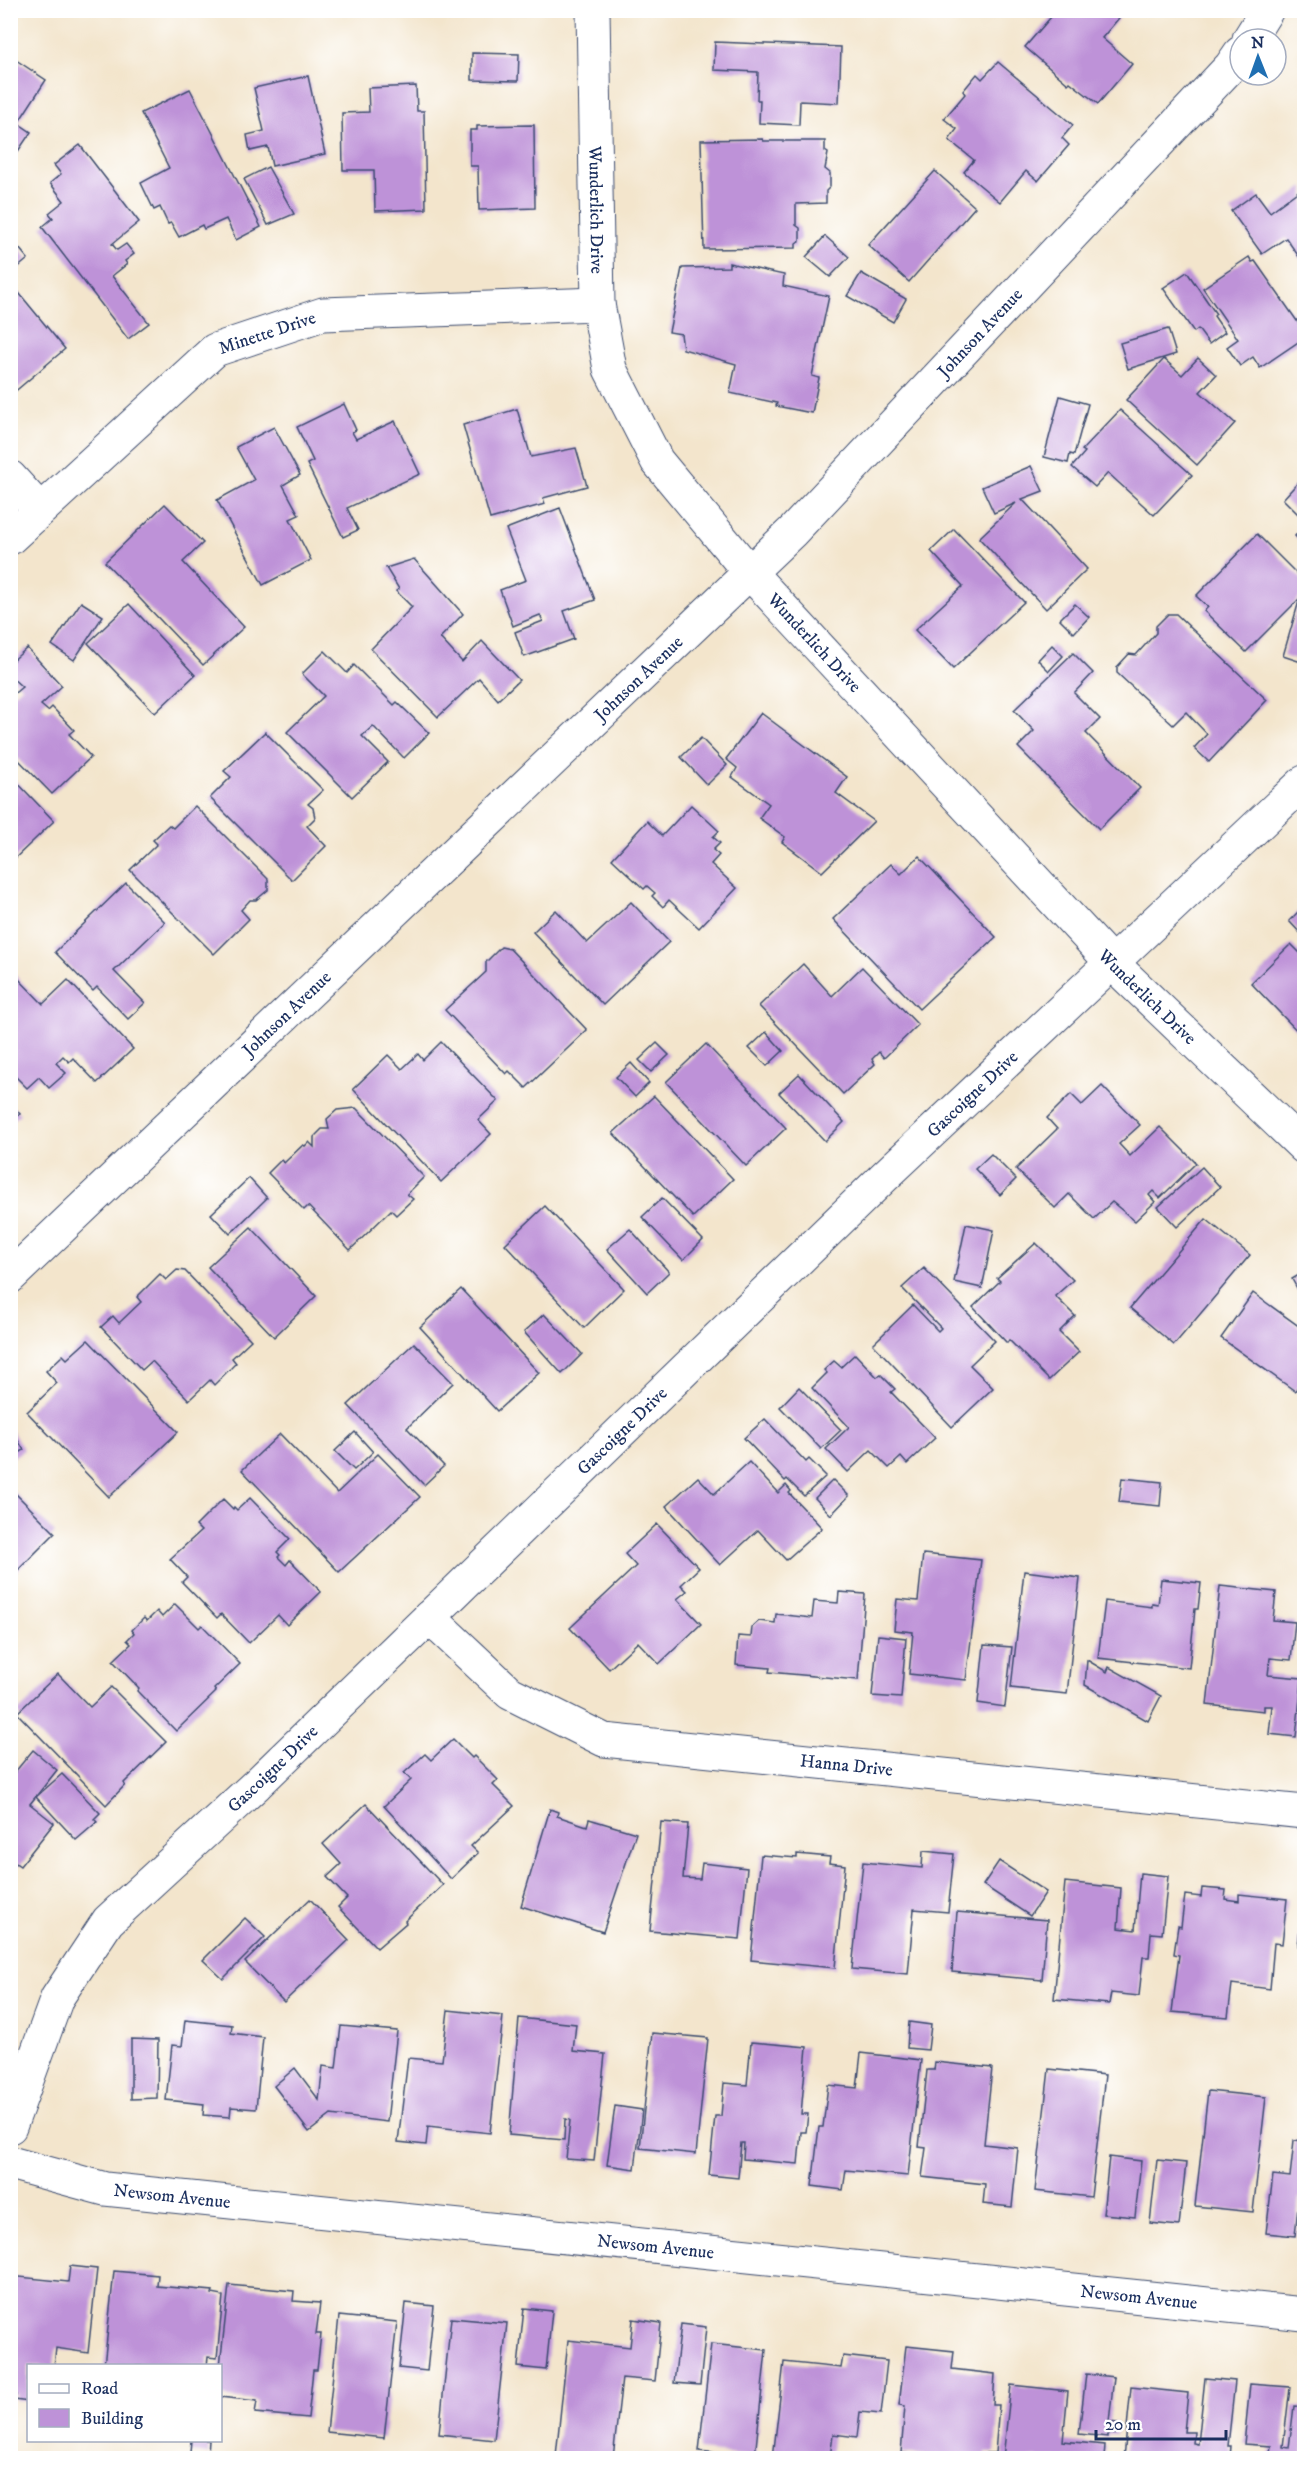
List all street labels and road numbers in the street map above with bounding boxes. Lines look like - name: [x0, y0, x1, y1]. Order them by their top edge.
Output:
- street label: Wunderlich Drive: [583, 145, 607, 274]
- street label: Johnson Avenue: [932, 284, 1028, 384]
- street label: Minette Drive: [216, 307, 319, 360]
- street label: Wunderlich Drive: [762, 588, 865, 698]
- street label: Johnson Avenue: [589, 632, 688, 728]
- street label: Wunderlich Drive: [1092, 944, 1200, 1050]
- street label: Johnson Avenue: [237, 967, 336, 1063]
- street label: Gascoigne Drive: [923, 1047, 1023, 1143]
- street label: Gascoigne Drive: [573, 1383, 672, 1480]
- street label: Gascoigne Drive: [223, 1721, 323, 1818]
- street label: Hanna Drive: [799, 1750, 894, 1782]
- street label: Newsom Avenue: [112, 2180, 232, 2214]
- street label: Newsom Avenue: [596, 2230, 715, 2264]
- street label: Newsom Avenue: [1079, 2281, 1198, 2315]

